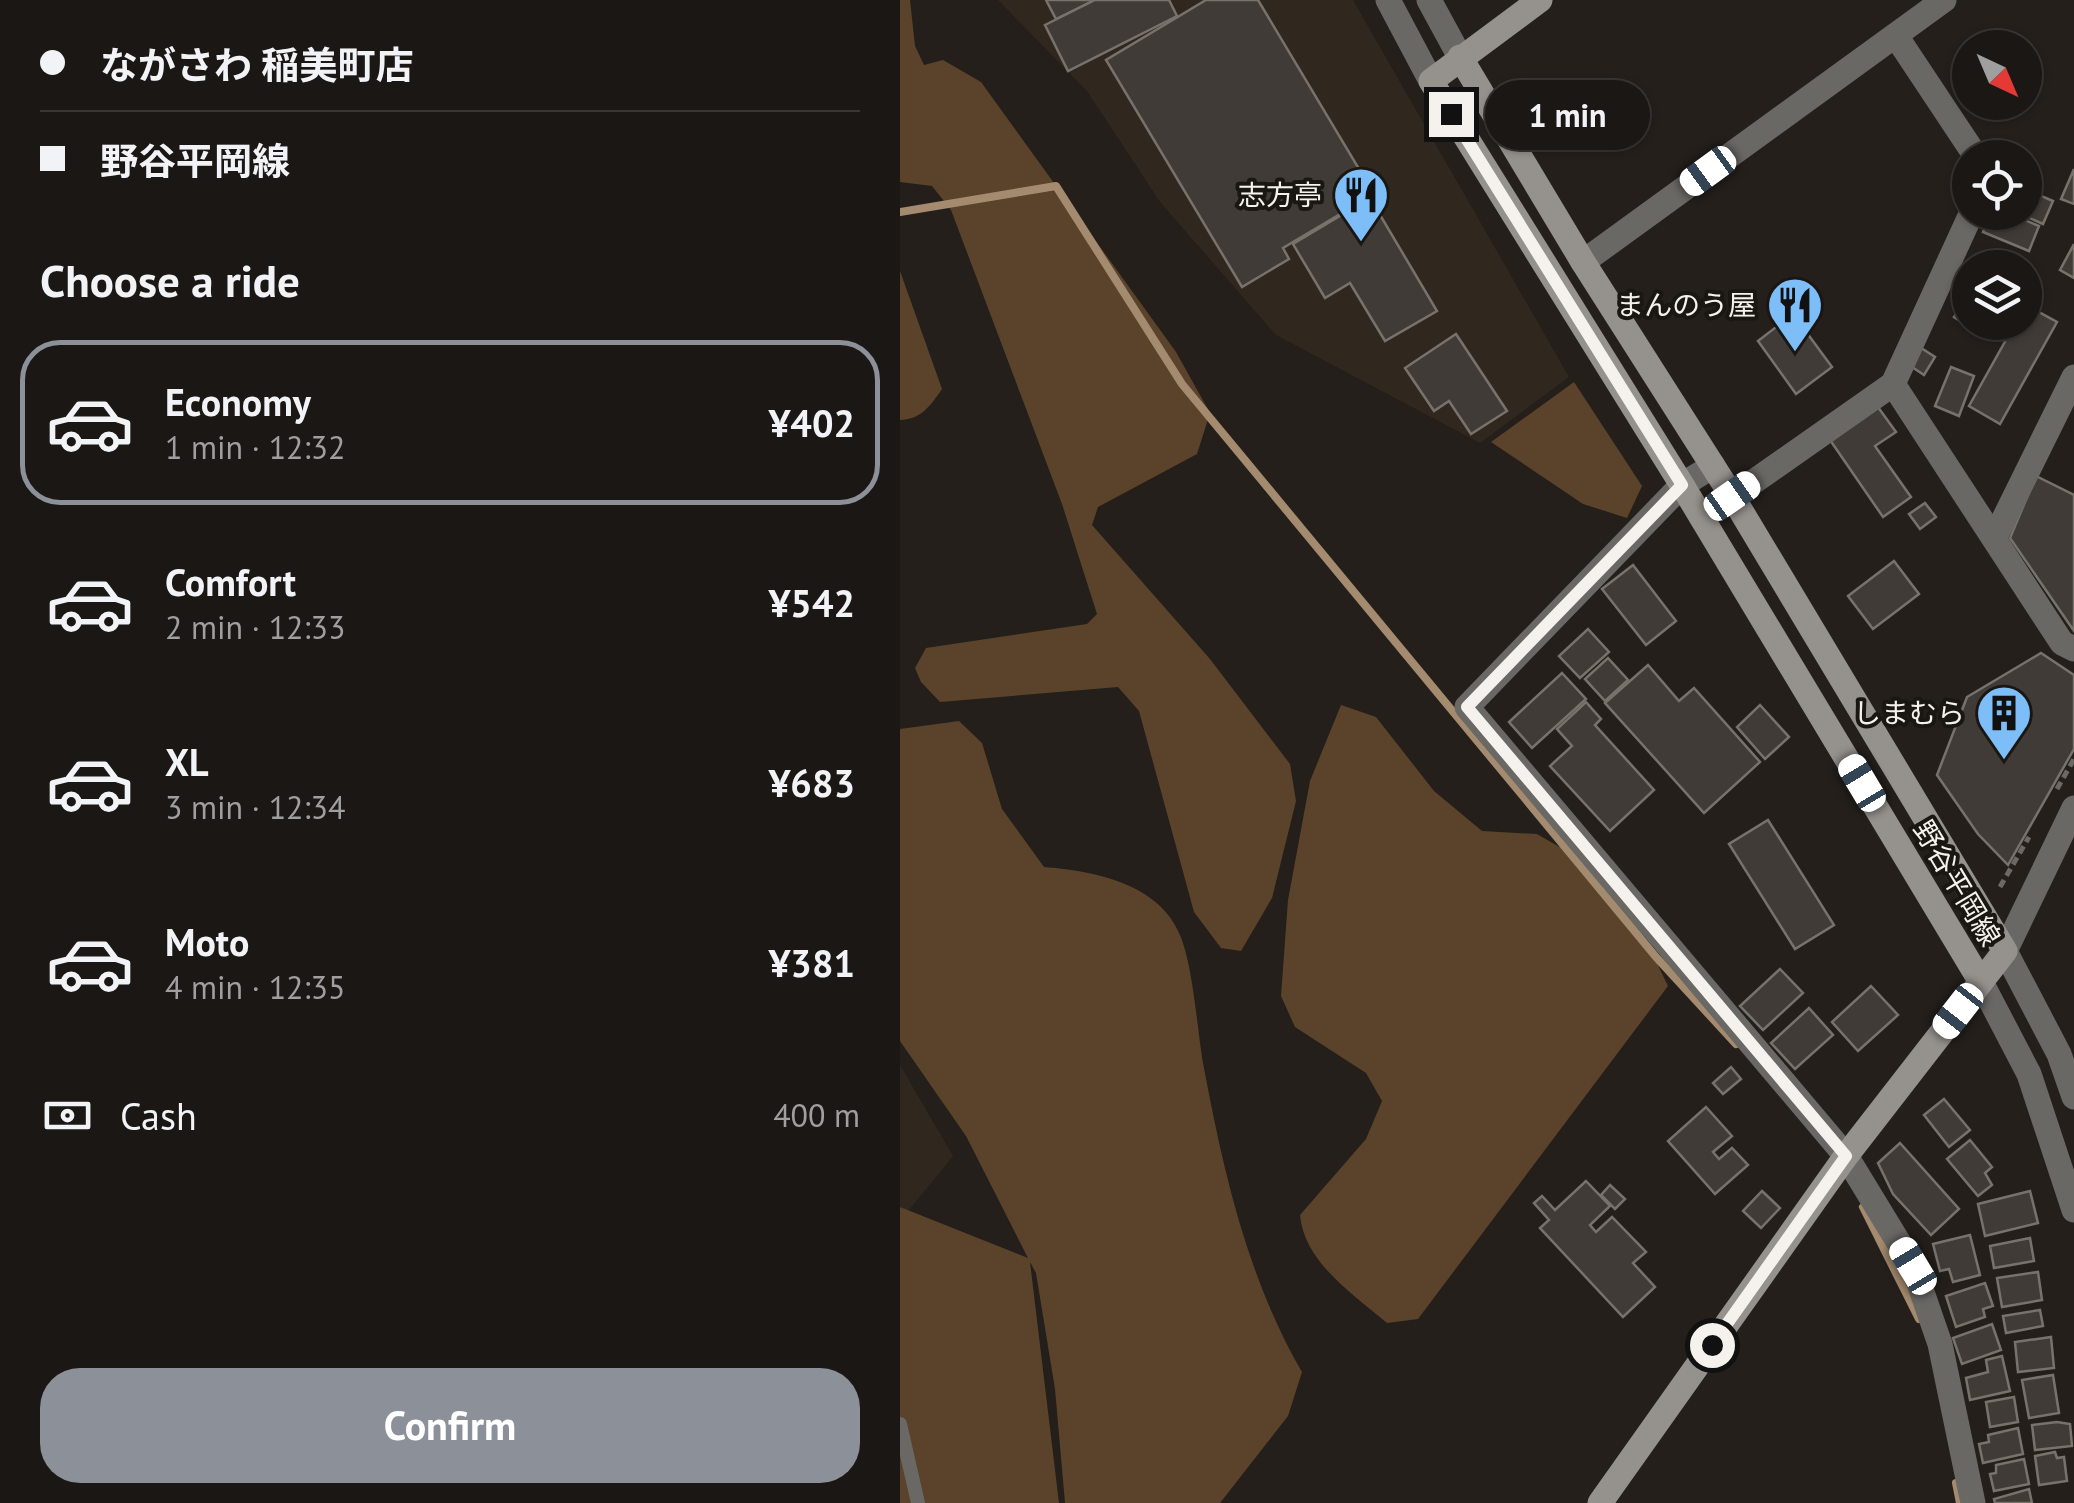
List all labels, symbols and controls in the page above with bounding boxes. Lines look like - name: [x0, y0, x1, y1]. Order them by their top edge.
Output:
- north arrow: [1952, 30, 2042, 120]
- map controls: [1952, 30, 2042, 340]
- text: ながさわ 稲美町店: [100, 40, 414, 89]
- callout: 1 min: [1486, 79, 1651, 149]
- route end: [1429, 92, 1474, 137]
- text: 1 min: [1528, 94, 1607, 136]
- text: 野谷平岡線: [100, 136, 290, 185]
- button: locate: [1952, 140, 2042, 230]
- car: [1675, 141, 1741, 201]
- restaurant icon: 志方亭: [1331, 165, 1391, 244]
- place label: 志方亭: [1238, 176, 1322, 213]
- button: layers: [1952, 250, 2042, 340]
- text: Choose a ride: [40, 251, 300, 309]
- restaurant icon: まんのう屋: [1765, 275, 1825, 354]
- place label: まんのう屋: [1616, 286, 1756, 323]
- text: Economy: [165, 377, 311, 426]
- icon: car: [45, 378, 135, 468]
- text: ¥402: [769, 398, 855, 447]
- text: 1 min · 12:32: [165, 426, 345, 468]
- car: [1699, 467, 1765, 525]
- text: Comfort: [165, 557, 296, 606]
- icon: car: [45, 558, 135, 648]
- text: ¥542: [769, 578, 855, 627]
- text: 2 min · 12:33: [165, 606, 345, 648]
- building icon: しまむら: [1974, 683, 2034, 762]
- place label: しまむら: [1853, 694, 1965, 731]
- text: XL: [165, 737, 209, 786]
- icon: car: [45, 738, 135, 828]
- car: [1834, 750, 1890, 816]
- text: ¥683: [769, 758, 855, 807]
- text: 3 min · 12:34: [165, 786, 345, 828]
- street label: 野谷平岡線: [1906, 813, 2009, 952]
- text: Moto: [165, 917, 249, 966]
- icon: car: [45, 918, 135, 1008]
- text: ¥381: [769, 938, 855, 987]
- text: 4 min · 12:35: [165, 966, 345, 1008]
- car: [1928, 978, 1988, 1044]
- icon: cash: [40, 1088, 95, 1143]
- text: Cash: [120, 1091, 197, 1140]
- text: 400 m: [773, 1094, 860, 1136]
- car: [1885, 1233, 1941, 1299]
- route start: [1690, 1323, 1735, 1368]
- button: Confirm: [40, 1368, 860, 1483]

